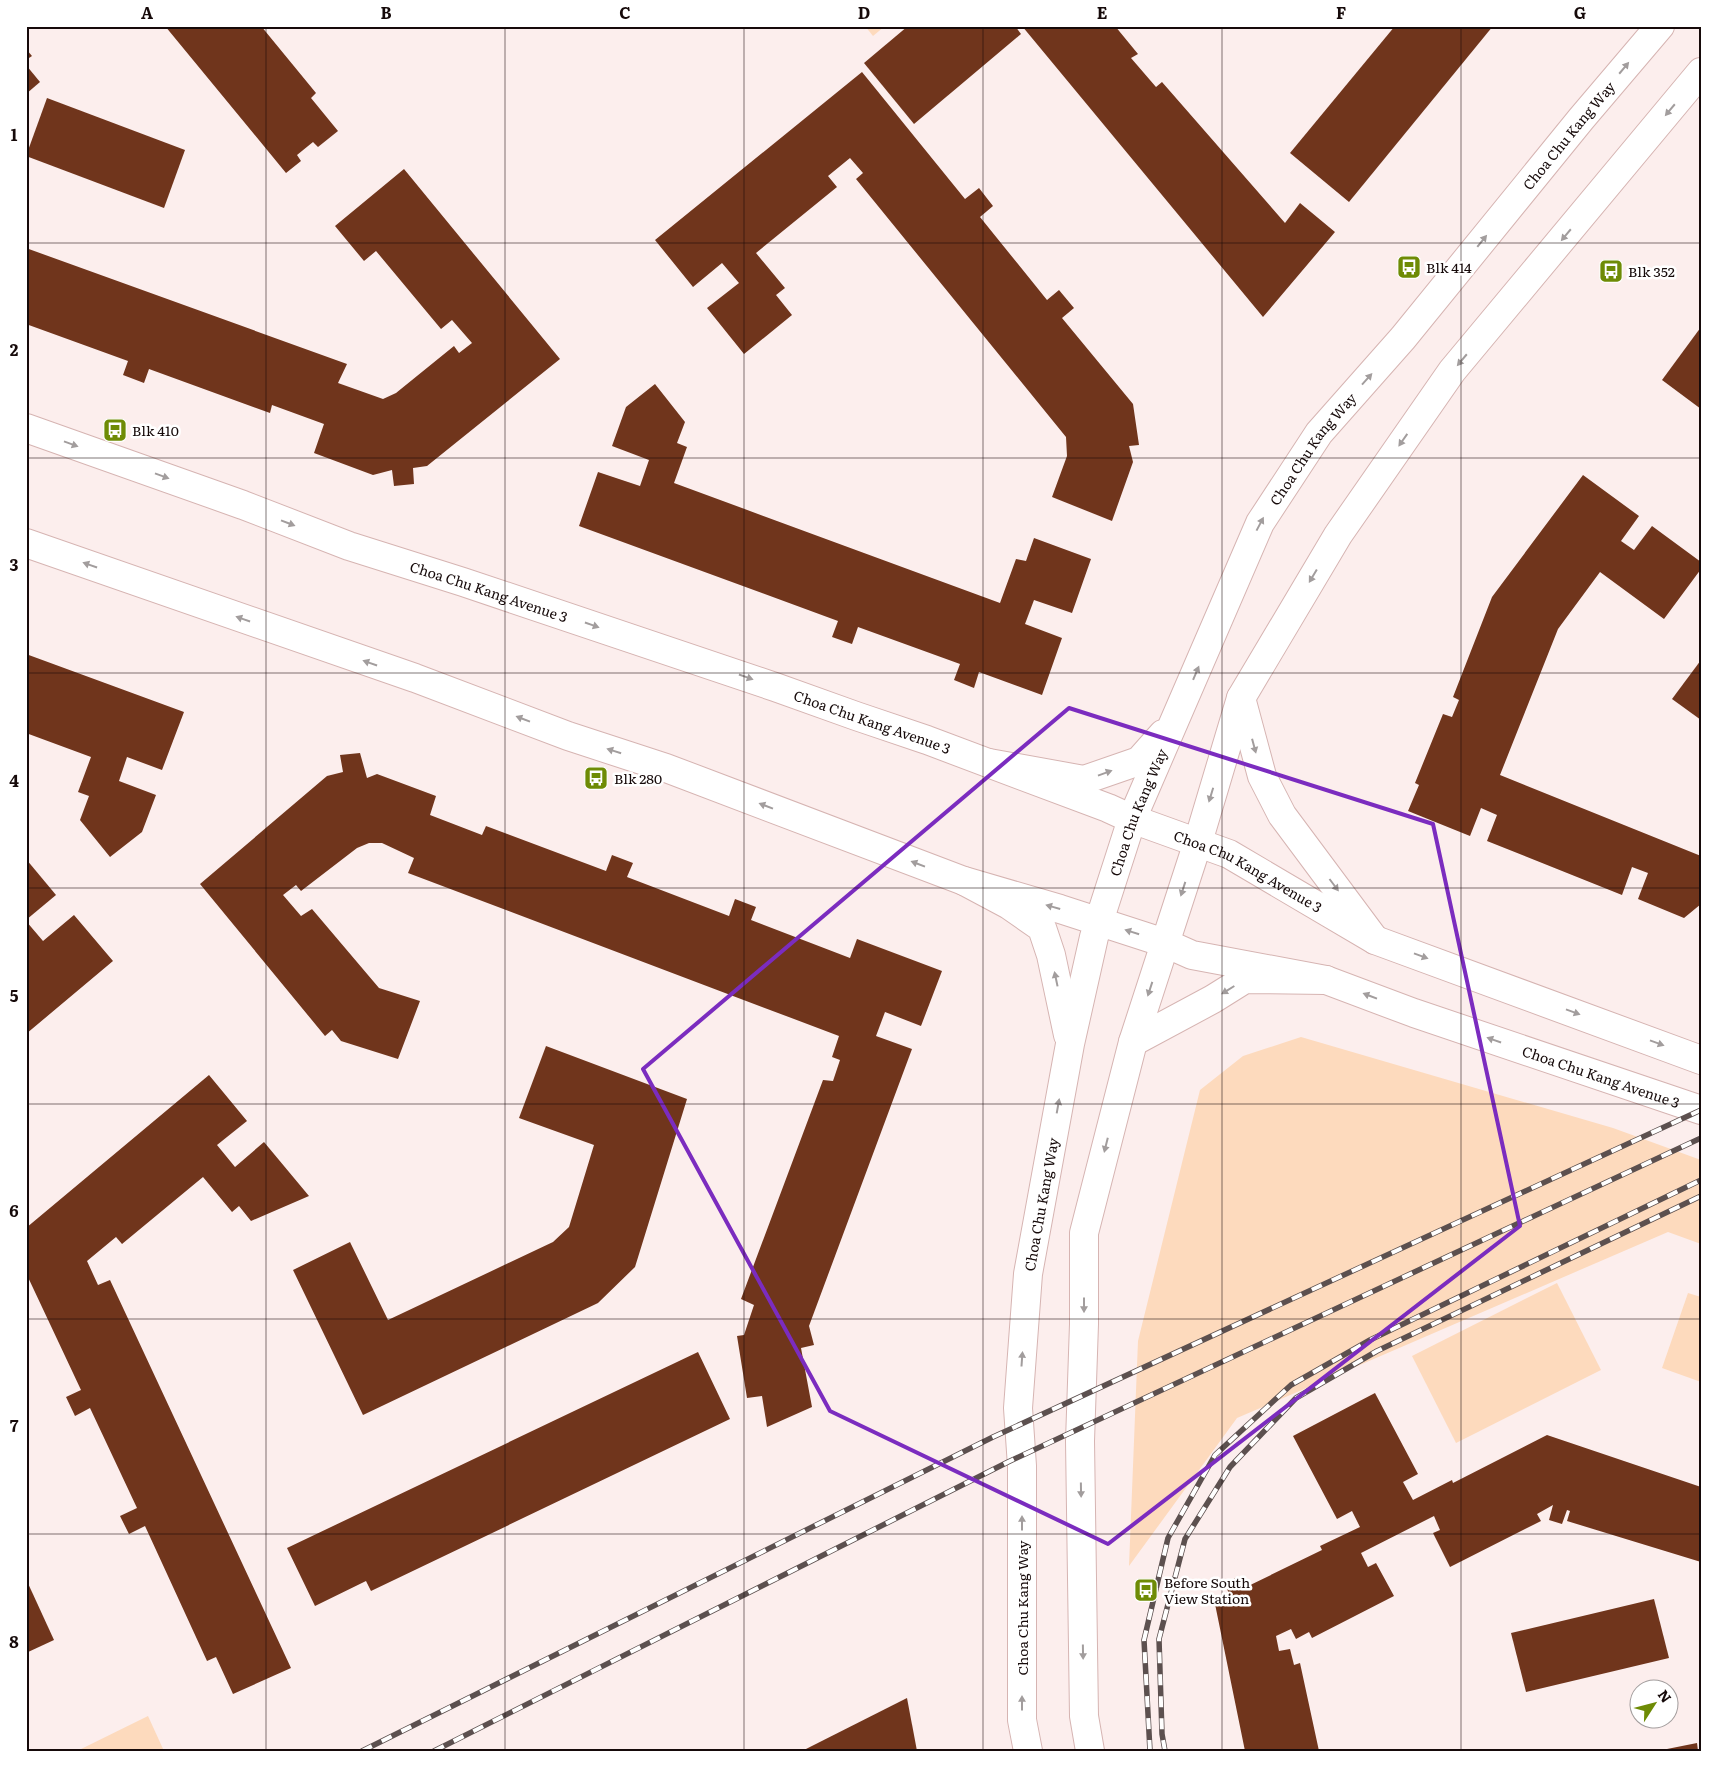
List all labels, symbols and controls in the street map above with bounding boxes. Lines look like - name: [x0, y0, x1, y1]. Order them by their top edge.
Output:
- text: A: [141, 0, 153, 24]
- text: B: [380, 0, 392, 24]
- text: C: [619, 0, 631, 24]
- text: D: [858, 0, 870, 24]
- text: E: [1097, 0, 1108, 24]
- text: F: [1336, 0, 1346, 24]
- text: G: [1574, 0, 1586, 24]
- one-way arrow: [1618, 62, 1629, 75]
- street label: Choa Chu Kang Way: [1518, 76, 1620, 194]
- one-way arrow: [1664, 103, 1675, 116]
- text: 1: [11, 122, 18, 146]
- one-way arrow: [1560, 228, 1571, 241]
- one-way arrow: [1476, 235, 1487, 248]
- bus stop icon: Blk 414: [1396, 254, 1422, 280]
- place label: Blk 414: [1426, 257, 1472, 277]
- bus stop icon: Blk 352: [1598, 258, 1624, 284]
- place label: Blk 352: [1628, 261, 1675, 281]
- text: 2: [10, 337, 19, 361]
- one-way arrow: [1456, 353, 1467, 366]
- one-way arrow: [1361, 373, 1372, 386]
- street label: Choa Chu Kang Way: [1264, 387, 1361, 509]
- bus stop icon: Blk 410: [102, 417, 128, 443]
- place label: Blk 410: [132, 420, 179, 440]
- one-way arrow: [1398, 434, 1408, 447]
- one-way arrow: [64, 440, 79, 448]
- one-way arrow: [155, 473, 170, 481]
- one-way arrow: [1256, 517, 1264, 531]
- one-way arrow: [281, 520, 296, 527]
- text: 3: [10, 552, 19, 576]
- street label: Choa Chu Kang Avenue 3: [408, 556, 570, 627]
- one-way arrow: [82, 561, 97, 569]
- one-way arrow: [1309, 570, 1318, 583]
- one-way arrow: [236, 615, 251, 622]
- one-way arrow: [584, 622, 599, 630]
- one-way arrow: [362, 659, 377, 667]
- one-way arrow: [1192, 666, 1200, 680]
- one-way arrow: [738, 674, 753, 681]
- street label: Choa Chu Kang Avenue 3: [791, 685, 954, 758]
- one-way arrow: [515, 715, 530, 722]
- one-way arrow: [1250, 738, 1258, 753]
- street label: Choa Chu Kang Way: [1104, 744, 1172, 878]
- one-way arrow: [606, 746, 621, 754]
- bus stop icon: Blk 280: [583, 765, 609, 791]
- text: 4: [9, 768, 19, 792]
- place label: Blk 280: [614, 768, 662, 788]
- one-way arrow: [1098, 769, 1113, 777]
- one-way arrow: [1207, 788, 1215, 803]
- one-way arrow: [759, 802, 774, 809]
- street label: Choa Chu Kang Avenue 3: [1171, 825, 1326, 917]
- one-way arrow: [910, 860, 925, 868]
- one-way arrow: [1329, 878, 1339, 892]
- one-way arrow: [1178, 881, 1186, 896]
- one-way arrow: [1045, 903, 1060, 911]
- one-way arrow: [1125, 928, 1140, 936]
- one-way arrow: [1414, 952, 1429, 960]
- one-way arrow: [1052, 971, 1060, 987]
- one-way arrow: [1146, 982, 1154, 997]
- text: 5: [10, 983, 19, 1007]
- one-way arrow: [1222, 985, 1235, 994]
- one-way arrow: [1363, 992, 1378, 999]
- one-way arrow: [1566, 1009, 1581, 1016]
- one-way arrow: [1486, 1036, 1501, 1043]
- street label: Choa Chu Kang Avenue 3: [1520, 1040, 1683, 1112]
- one-way arrow: [1649, 1040, 1664, 1047]
- one-way arrow: [1055, 1097, 1063, 1113]
- street label: Choa Chu Kang Way: [1019, 1135, 1063, 1273]
- one-way arrow: [1102, 1138, 1110, 1153]
- text: 6: [9, 1198, 19, 1222]
- one-way arrow: [1080, 1297, 1088, 1313]
- one-way arrow: [1018, 1351, 1026, 1367]
- text: 7: [10, 1413, 19, 1437]
- one-way arrow: [1077, 1482, 1085, 1498]
- one-way arrow: [1018, 1514, 1026, 1530]
- street label: Choa Chu Kang Way: [1012, 1539, 1032, 1676]
- place label: Before South View Station: [1164, 1572, 1250, 1608]
- bus stop icon: Before South View Station: [1133, 1577, 1159, 1603]
- text: 8: [9, 1629, 19, 1653]
- one-way arrow: [1080, 1644, 1088, 1660]
- north arrow: [1630, 1680, 1680, 1730]
- text: N: [1654, 1685, 1677, 1707]
- one-way arrow: [1018, 1694, 1026, 1710]

